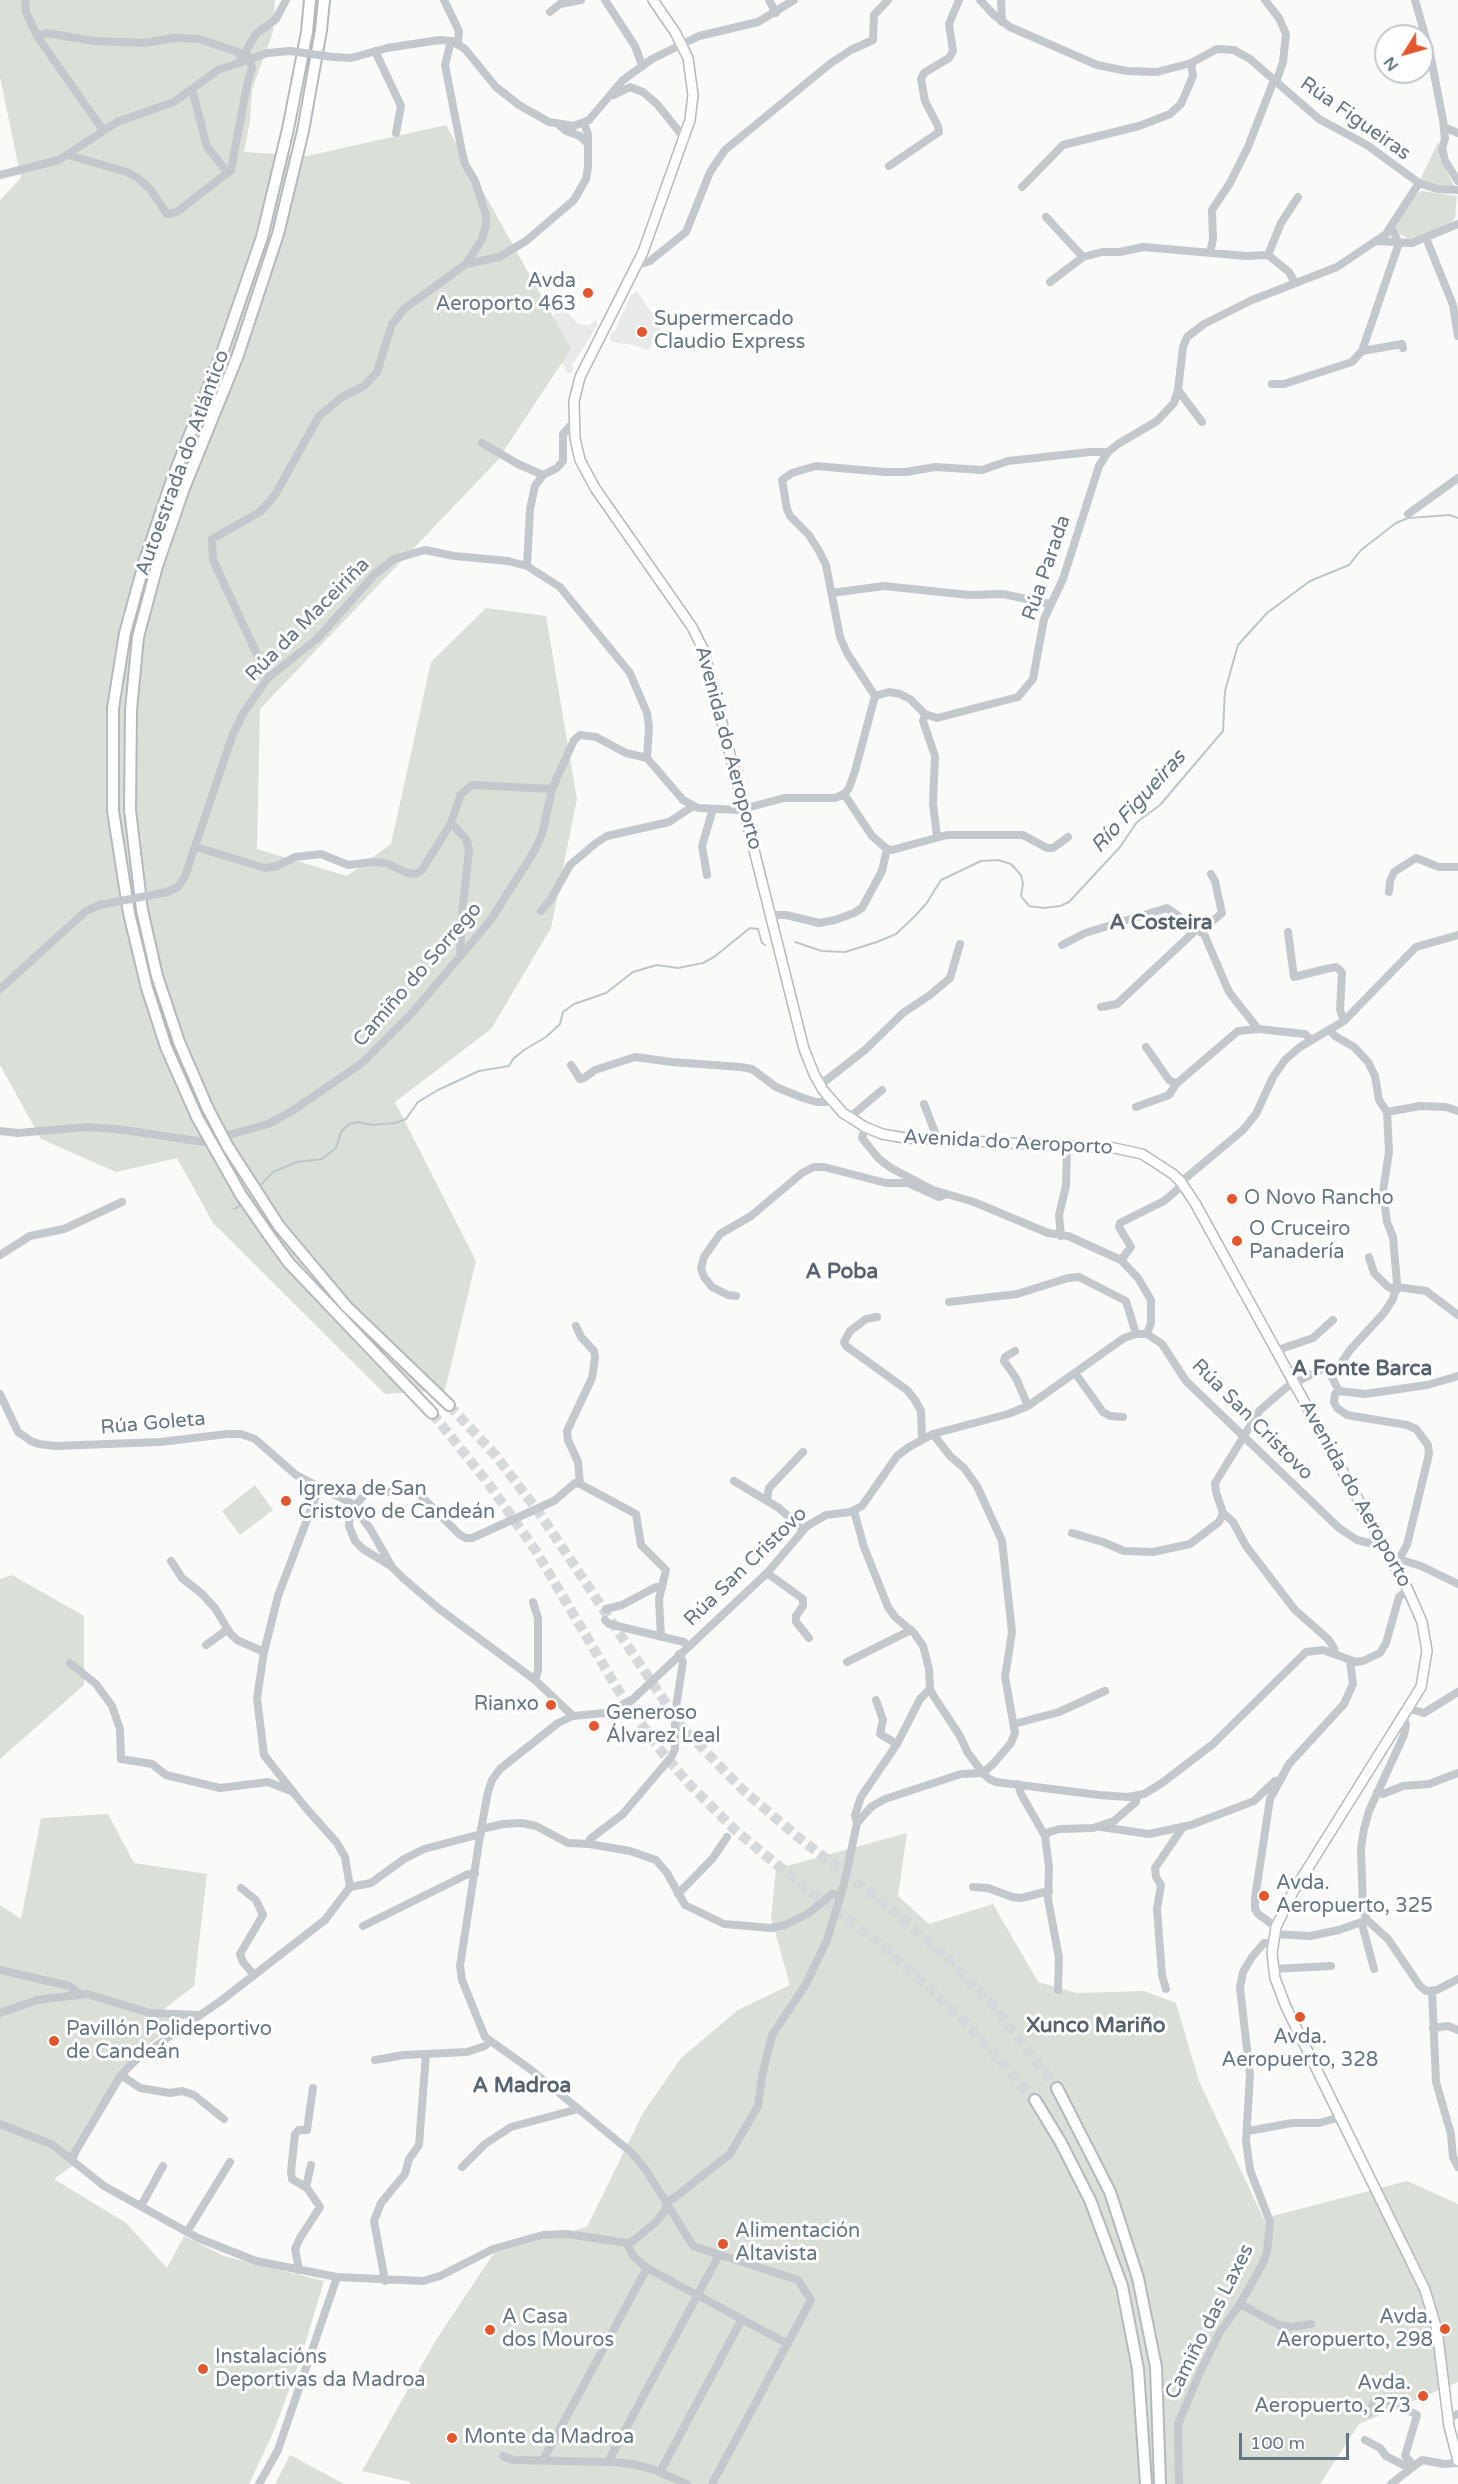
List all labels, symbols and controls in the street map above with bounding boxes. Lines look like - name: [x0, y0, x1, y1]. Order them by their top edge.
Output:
- north arrow: [1374, 24, 1434, 84]
- text: N: [1379, 52, 1403, 75]
- street label: Rúa Figueiras: [1295, 72, 1415, 166]
- place label: Avda Aeroporto 463: [436, 270, 576, 317]
- marker: Avda Aeroporto 463: [581, 286, 595, 300]
- place label: Supermercado Claudio Express: [654, 308, 805, 355]
- marker: Supermercado Claudio Express: [635, 325, 649, 339]
- street label: Autoestrada do Atlántico: [131, 347, 235, 579]
- street label: Rúa Parada: [1018, 512, 1076, 624]
- street label: Rúa da Maceiriña: [241, 553, 375, 687]
- street label: Avenida do Aeroporto: [689, 644, 767, 852]
- water label: Río Figueiras: [1086, 746, 1192, 858]
- street label: Camiño do Sorrego: [349, 898, 487, 1052]
- district label: A Costeira: [1110, 910, 1212, 936]
- street label: Avenida do Aeroporto: [903, 1126, 1113, 1160]
- place label: O Novo Rancho: [1244, 1187, 1394, 1211]
- marker: O Novo Rancho: [1225, 1192, 1239, 1206]
- place label: O Cruceiro Panadería: [1249, 1218, 1350, 1265]
- marker: O Cruceiro Panadería: [1230, 1234, 1244, 1248]
- district label: A Poba: [806, 1259, 878, 1285]
- street label: Rúa San Cristovo: [1186, 1354, 1318, 1486]
- district label: A Fonte Barca: [1292, 1356, 1432, 1382]
- street label: Avenida do Aeroporto: [1294, 1396, 1416, 1592]
- street label: Rúa Goleta: [99, 1407, 207, 1441]
- place label: Igrexa de San Cristovo de Candeán: [298, 1478, 495, 1525]
- marker: Igrexa de San Cristovo de Candeán: [279, 1494, 293, 1508]
- street label: Rúa San Cristovo: [679, 1502, 813, 1632]
- place label: Rianxo: [474, 1693, 539, 1717]
- marker: Rianxo: [544, 1698, 558, 1712]
- place label: Generoso Álvarez Leal: [606, 1702, 720, 1749]
- marker: Generoso Álvarez Leal: [587, 1719, 601, 1733]
- place label: Avda. Aeropuerto, 325: [1276, 1872, 1433, 1919]
- marker: Avda. Aeropuerto, 325: [1257, 1889, 1271, 1903]
- marker: Avda. Aeropuerto, 328: [1293, 2010, 1307, 2024]
- district label: Xunco Mariño: [1026, 2013, 1166, 2039]
- place label: Pavillón Polideportivo de Candeán: [66, 2018, 272, 2065]
- place label: Avda. Aeropuerto, 328: [1222, 2026, 1378, 2073]
- marker: Pavillón Polideportivo de Candeán: [47, 2034, 61, 2048]
- district label: A Madroa: [473, 2073, 571, 2099]
- place label: Alimentación Altavista: [735, 2220, 860, 2267]
- marker: Alimentación Altavista: [716, 2237, 730, 2251]
- street label: Camiño das Laxes: [1161, 2240, 1259, 2404]
- place label: A Casa dos Mouros: [502, 2306, 614, 2353]
- place label: Avda. Aeropuerto, 298: [1276, 2306, 1433, 2353]
- marker: Avda. Aeropuerto, 298: [1438, 2322, 1452, 2336]
- marker: A Casa dos Mouros: [483, 2323, 497, 2337]
- place label: Instalacións Deportivas da Madroa: [215, 2346, 426, 2393]
- marker: Instalacións Deportivas da Madroa: [196, 2362, 210, 2376]
- place label: Avda. Aeropuerto, 273: [1254, 2372, 1411, 2419]
- marker: Avda. Aeropuerto, 273: [1416, 2389, 1430, 2403]
- scale bar: [1242, 2421, 1352, 2459]
- place label: Monte da Madroa: [464, 2426, 634, 2450]
- marker: Monte da Madroa: [445, 2431, 459, 2445]
- text: 100 m: [1250, 2432, 1305, 2454]

